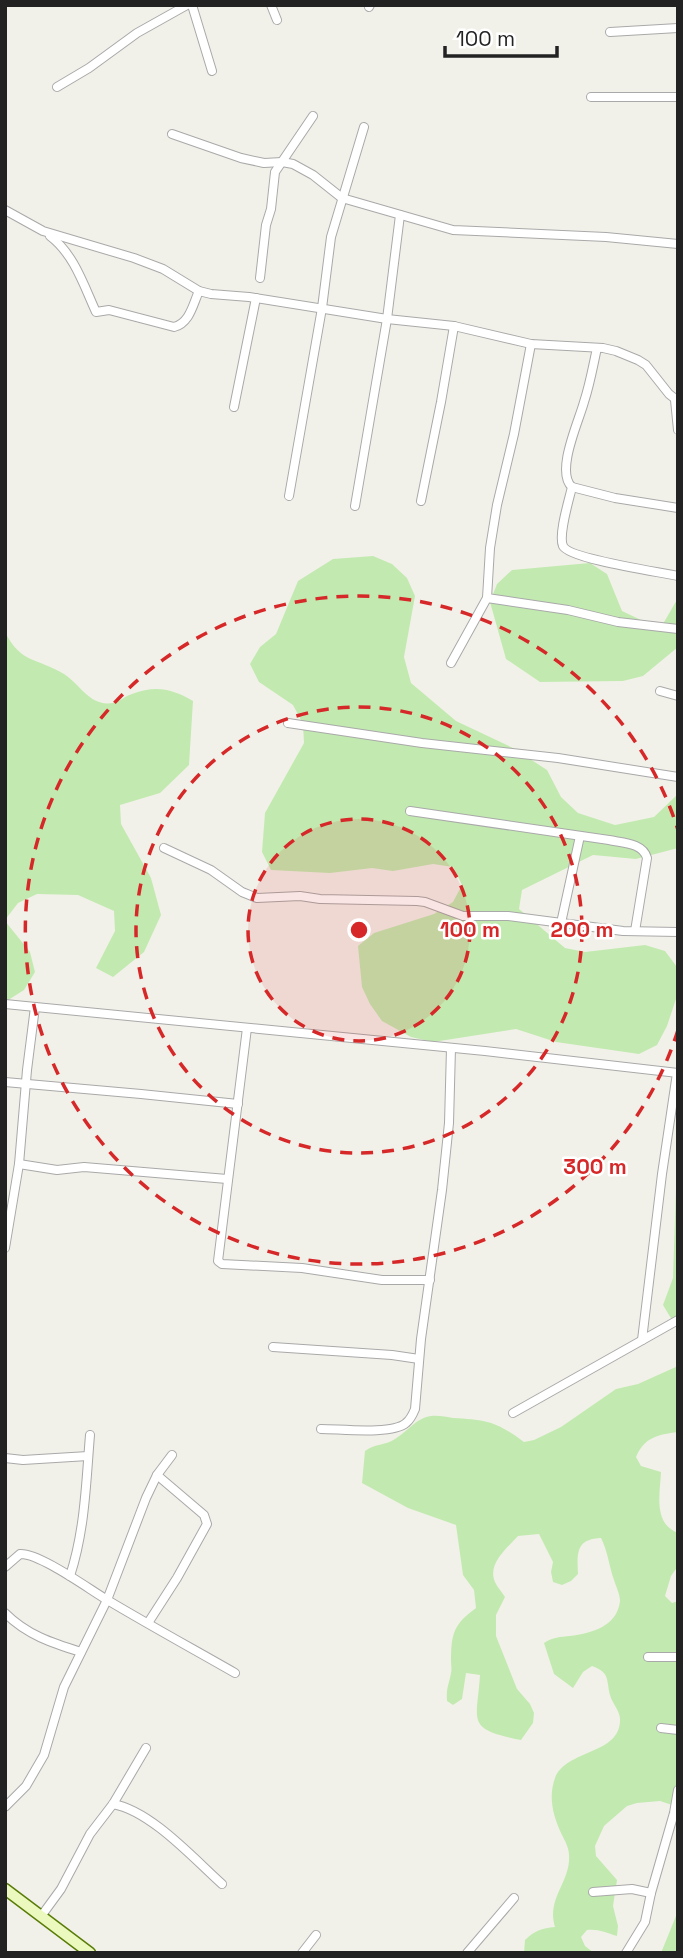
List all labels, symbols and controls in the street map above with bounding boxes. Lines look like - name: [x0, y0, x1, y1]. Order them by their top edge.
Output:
- scale bar: [445, 14, 557, 58]
- text: 100 m: [456, 25, 515, 52]
- text: 100 m: [440, 916, 500, 943]
- text: 200 m: [551, 916, 613, 943]
- centre of rings: [347, 918, 371, 942]
- text: 300 m: [563, 1153, 627, 1180]

